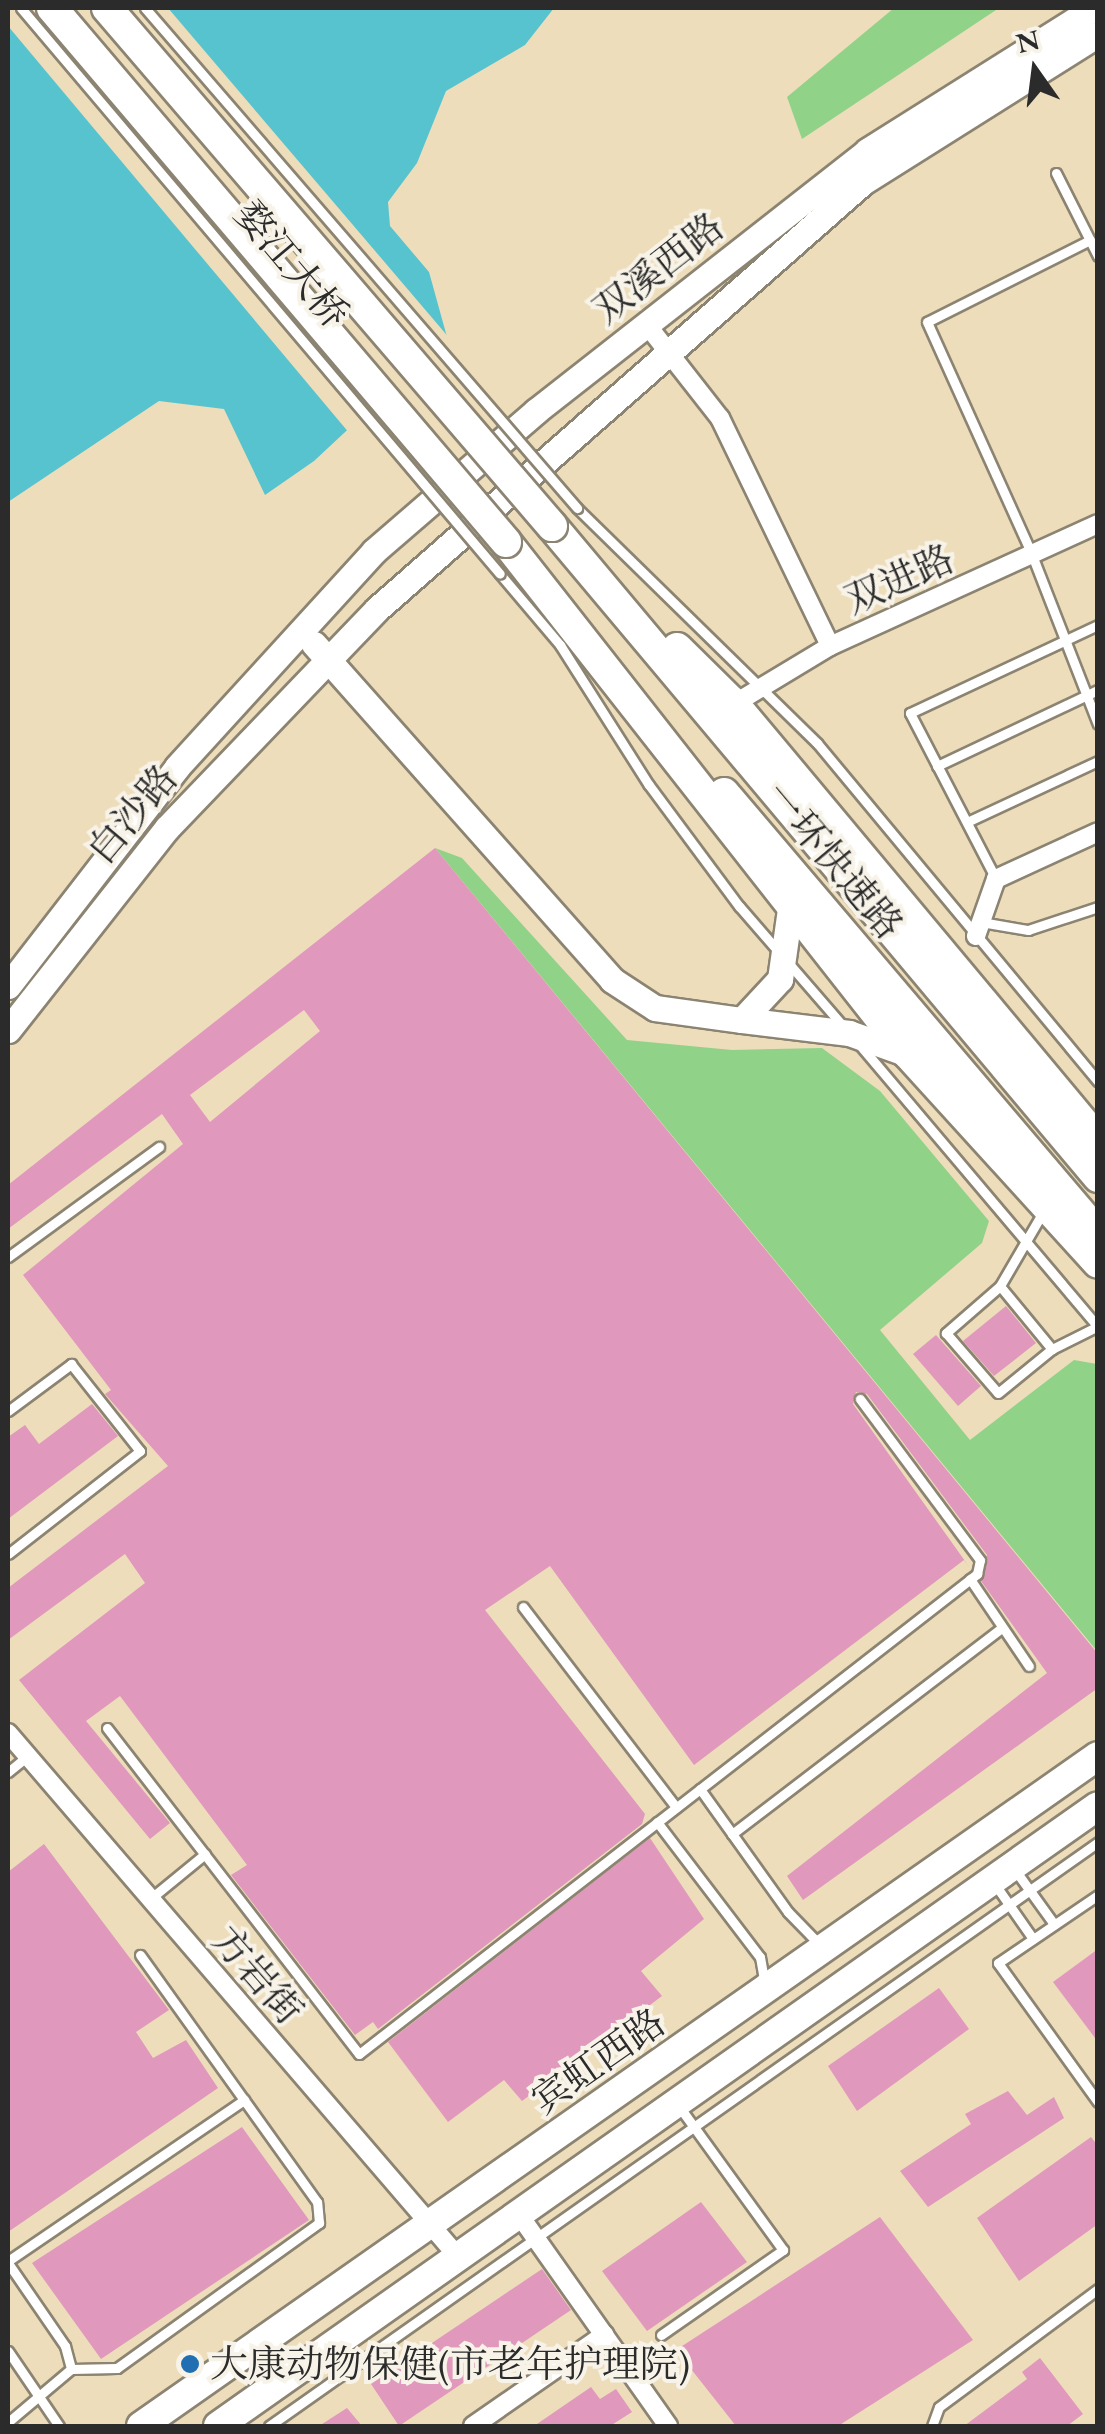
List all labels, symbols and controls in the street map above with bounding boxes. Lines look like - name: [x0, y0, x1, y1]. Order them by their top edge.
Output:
- north arrow: [985, 20, 1085, 120]
- text: N: [1012, 21, 1043, 61]
- street label: 婺江大桥: [226, 191, 358, 337]
- street label: 双溪西路: [584, 203, 732, 333]
- street label: 双进路: [838, 535, 960, 623]
- street label: 白沙路: [78, 756, 186, 872]
- street label: 一环快速路: [755, 773, 913, 947]
- street label: 方岩街: [203, 1917, 313, 2033]
- street label: 宾虹西路: [523, 1999, 673, 2123]
- place label: 大康动物保健(市老年护理院): [210, 2341, 690, 2387]
- marker: 大康动物保健(市老年护理院): [179, 2353, 201, 2375]

